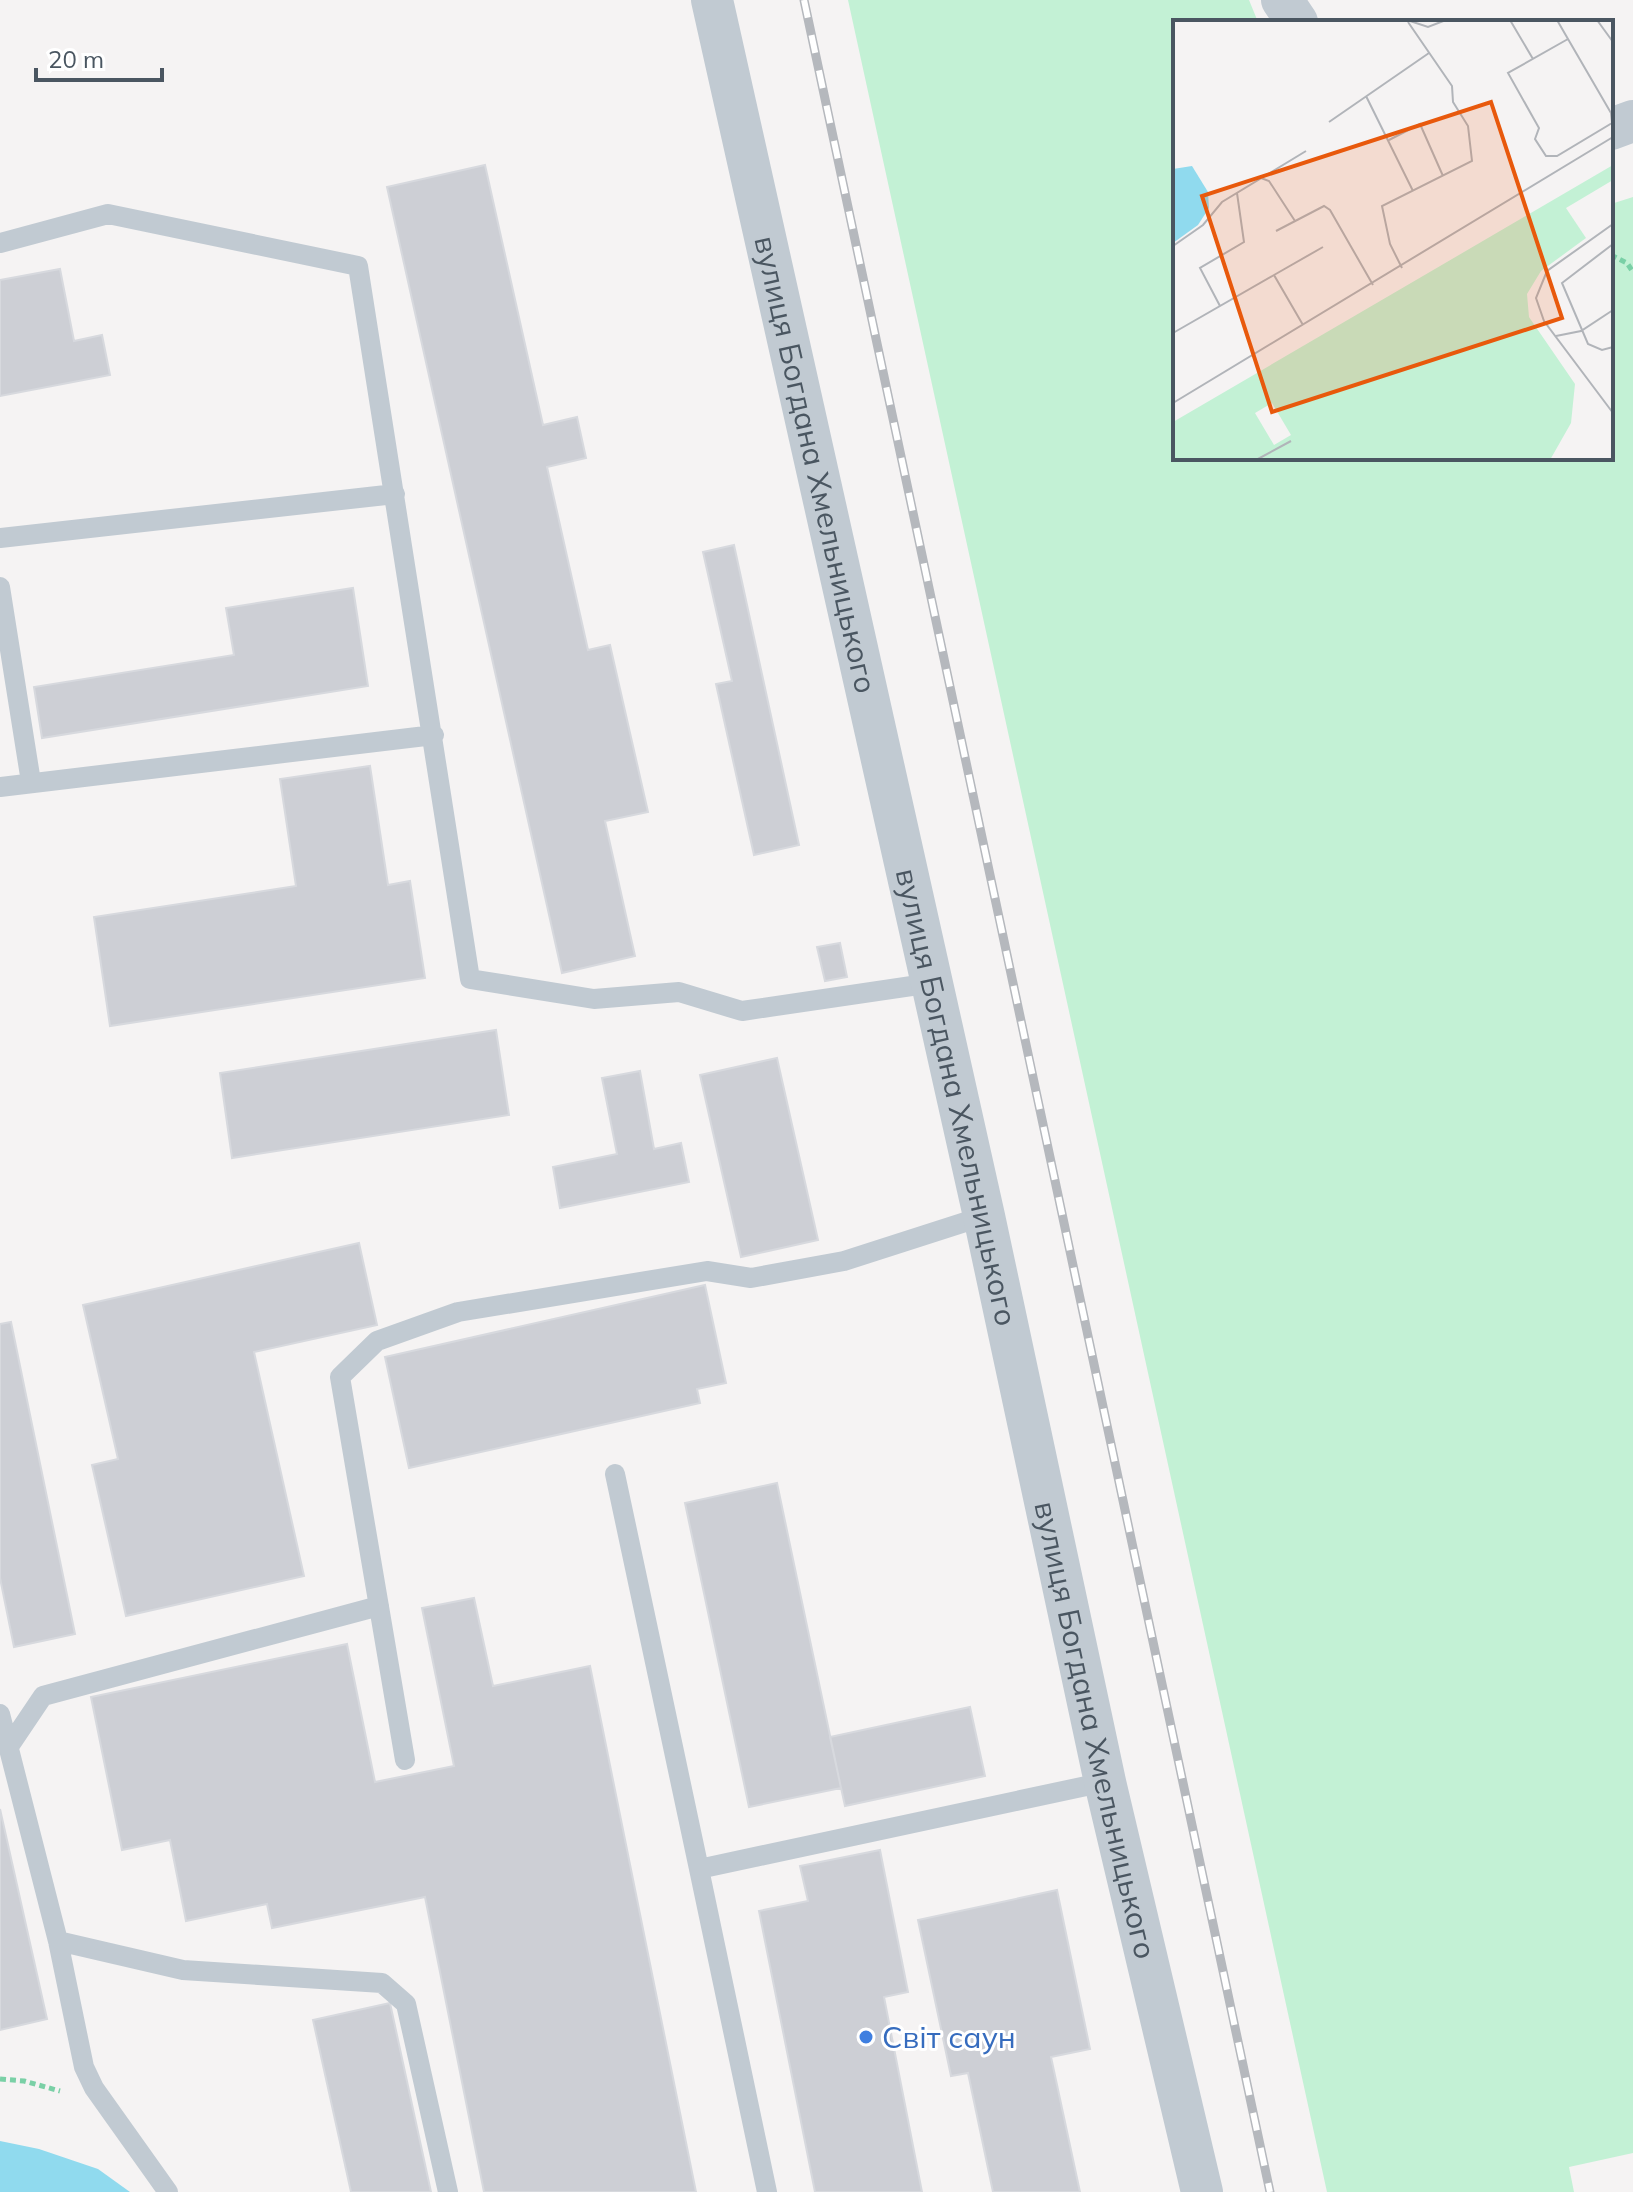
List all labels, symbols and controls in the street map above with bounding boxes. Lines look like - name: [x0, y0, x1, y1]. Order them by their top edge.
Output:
- inset map: [1173, 20, 1613, 460]
- scale bar: [36, 32, 162, 82]
- text: 20 m: [48, 44, 104, 74]
- street label: вулиця Богдана Хмельницького: [746, 232, 885, 697]
- street label: вулиця Богдана Хмельницького: [888, 865, 1026, 1329]
- street label: вулиця Богдана Хмельницького: [1027, 1498, 1165, 1962]
- place label: Світ саун: [882, 2018, 1016, 2056]
- marker: Світ саун: [857, 2028, 875, 2046]

